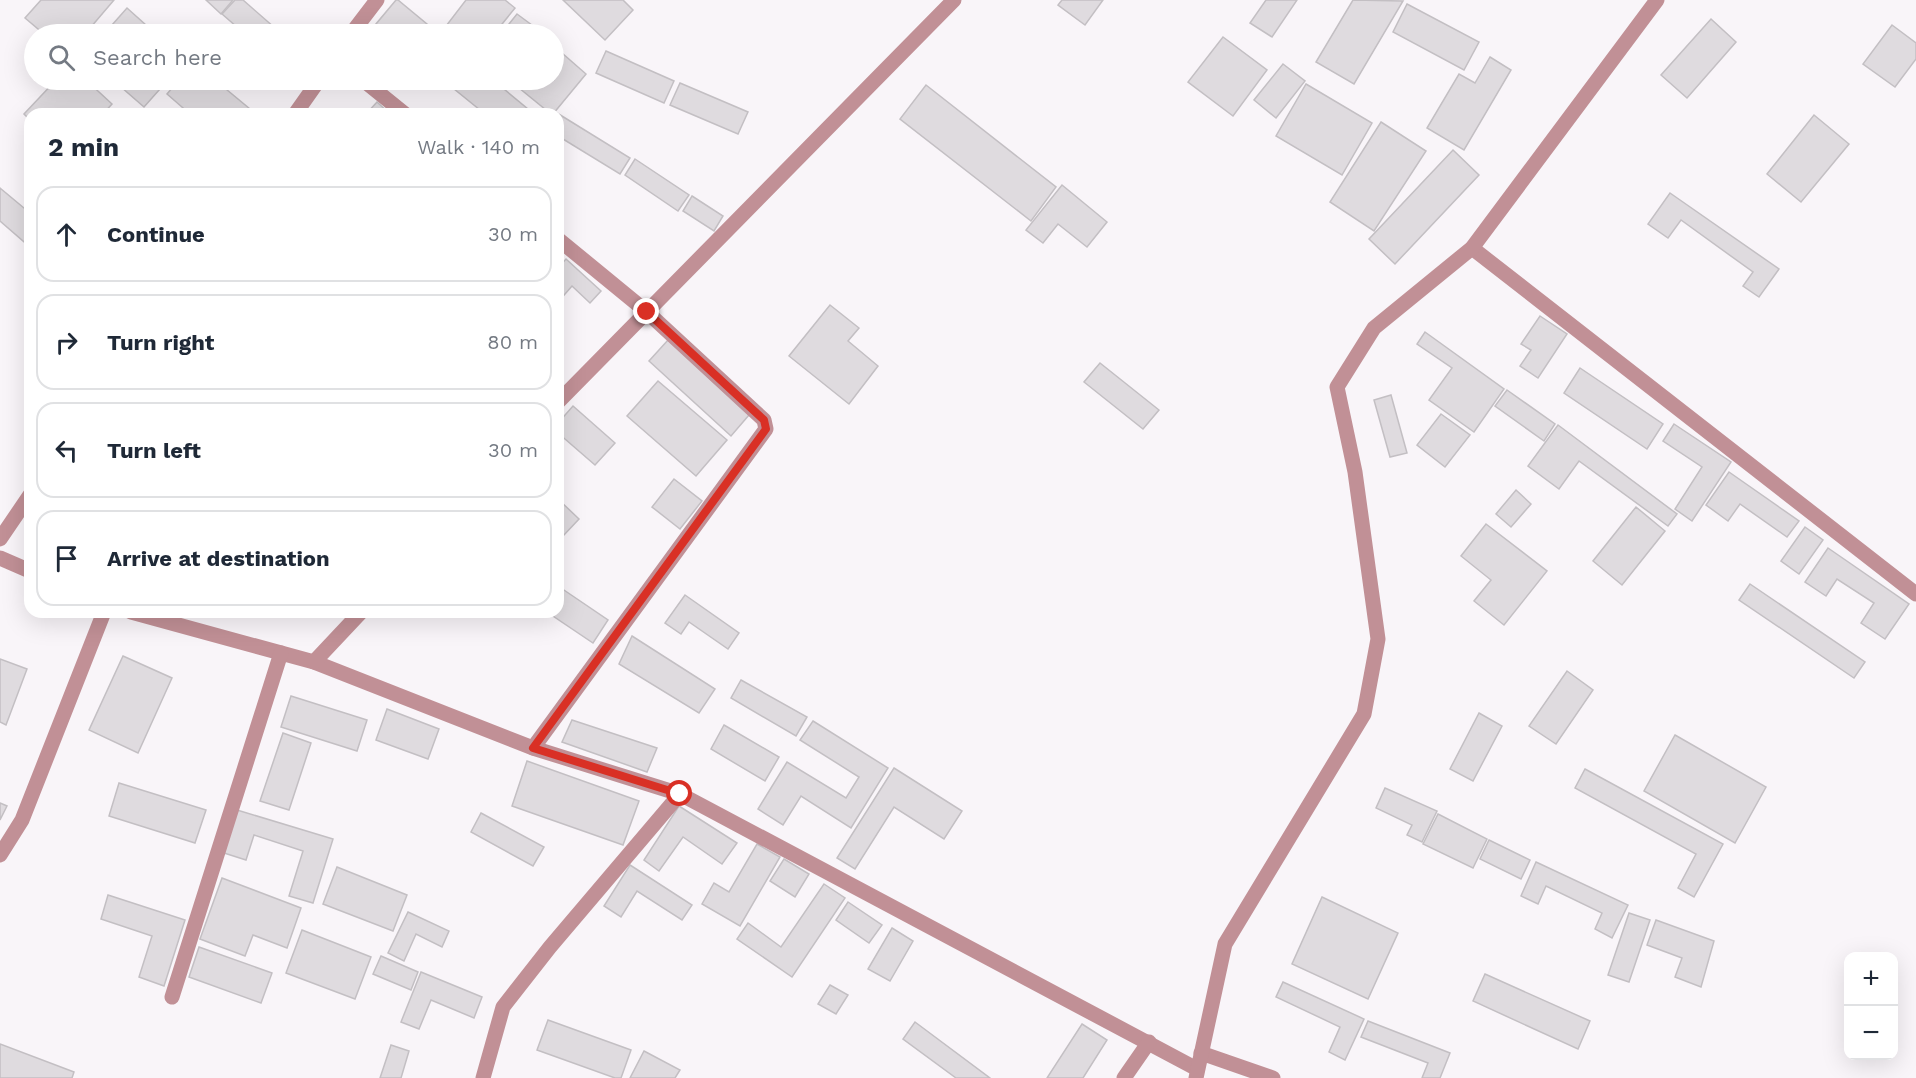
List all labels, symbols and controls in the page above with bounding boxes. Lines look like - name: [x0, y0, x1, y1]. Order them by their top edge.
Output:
- search box: [24, 24, 564, 90]
- icon: search: [45, 41, 78, 74]
- text: Search here: [93, 45, 222, 70]
- text: 2 min: [48, 132, 119, 162]
- text: Walk · 140 m: [417, 135, 540, 159]
- icon: ahead: [50, 218, 83, 251]
- text: Continue: [107, 222, 205, 247]
- text: 30 m: [488, 222, 538, 246]
- route end: [633, 298, 659, 324]
- icon: right: [50, 326, 83, 359]
- text: Turn right: [107, 330, 214, 355]
- text: 80 m: [487, 330, 538, 354]
- icon: left: [50, 434, 83, 467]
- text: Turn left: [107, 438, 201, 463]
- text: 30 m: [488, 438, 538, 462]
- icon: arrive: [50, 542, 83, 575]
- text: Arrive at destination: [107, 546, 330, 571]
- route start: [666, 780, 692, 806]
- map controls: [1844, 952, 1898, 1060]
- button: +: [1844, 952, 1898, 1006]
- button: −: [1844, 1006, 1898, 1060]

